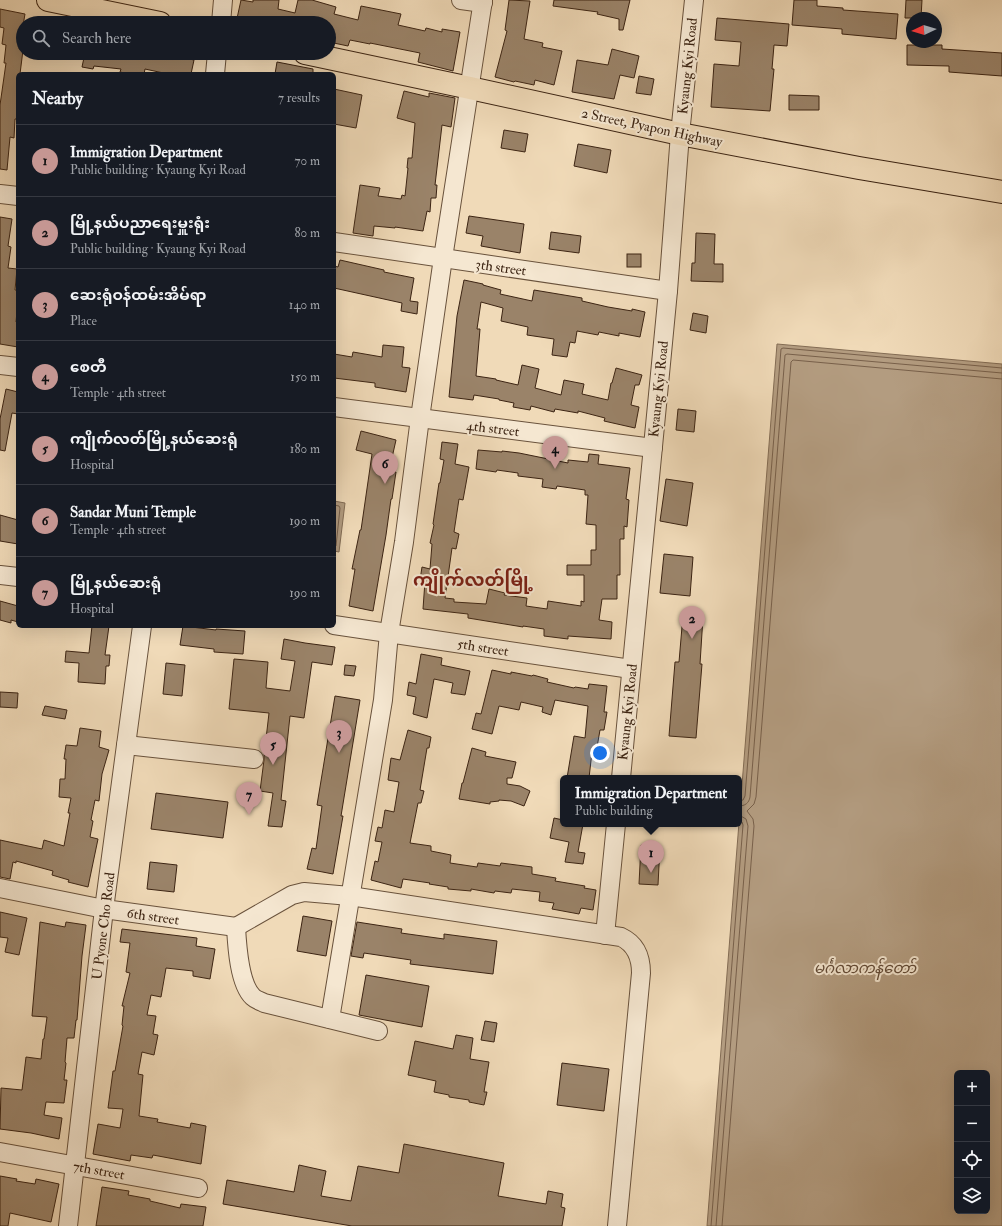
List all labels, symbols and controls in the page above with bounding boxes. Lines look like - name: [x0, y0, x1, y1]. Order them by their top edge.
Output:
- north arrow: [906, 12, 942, 48]
- search box: [16, 16, 336, 60]
- street label: Kyaung Kyi Road: [674, 17, 702, 115]
- icon: search: [30, 27, 52, 49]
- text: Search here: [62, 29, 131, 48]
- text: Nearby: [32, 88, 83, 109]
- text: 7 results: [278, 90, 320, 106]
- street label: 2 Street, Pyapon Highway: [580, 104, 725, 152]
- text: Immigration Department: [70, 143, 222, 162]
- text: 1: [43, 153, 47, 169]
- text: 70 m: [295, 153, 320, 169]
- text: Public building · Kyaung Kyi Road: [70, 162, 246, 178]
- text: မြို့နယ်ပညာရေးမှူးရုံး: [70, 214, 210, 233]
- text: 2: [42, 225, 48, 241]
- text: 80 m: [294, 225, 320, 241]
- text: Public building · Kyaung Kyi Road: [70, 241, 246, 257]
- street label: 3th street: [475, 256, 528, 280]
- text: ဆေးရုံဝန်ထမ်းအိမ်ရာ: [70, 286, 206, 305]
- text: 3: [43, 297, 48, 313]
- text: 140 m: [289, 297, 320, 313]
- text: Place: [70, 313, 97, 329]
- street label: Kyaung Kyi Road: [645, 340, 673, 438]
- text: စေတီ: [70, 358, 107, 377]
- text: 4: [41, 369, 49, 385]
- text: 150 m: [290, 369, 320, 385]
- text: Temple · 4th street: [70, 385, 166, 401]
- street label: 4th street: [466, 417, 521, 440]
- text: ကျိုက်လတ်မြို့နယ်ဆေးရုံ: [70, 430, 238, 449]
- pin: 4: [542, 436, 568, 469]
- text: 5: [42, 441, 48, 457]
- text: 180 m: [290, 441, 320, 457]
- pin: 6: [372, 451, 398, 484]
- text: Hospital: [70, 457, 114, 473]
- text: Sandar Muni Temple: [70, 503, 196, 522]
- text: 6: [42, 513, 48, 529]
- text: 190 m: [289, 513, 320, 529]
- text: Temple · 4th street: [70, 522, 166, 538]
- district label: ကျိုက်လတ်မြို့: [413, 568, 533, 595]
- text: မြို့နယ်ဆေးရုံ: [70, 574, 161, 593]
- text: 7: [42, 585, 48, 601]
- text: 190 m: [289, 585, 320, 601]
- text: Hospital: [70, 601, 114, 617]
- pin: 2: [679, 606, 705, 639]
- street label: 5th street: [456, 635, 510, 660]
- street label: Kyaung Kyi Road: [614, 663, 642, 761]
- pin: 3: [326, 720, 352, 753]
- pin: 5: [260, 732, 286, 765]
- your location: [590, 743, 610, 763]
- popup: [560, 775, 742, 827]
- pin: 7: [236, 782, 262, 815]
- text: Immigration Department: [575, 784, 727, 803]
- text: Public building: [575, 803, 653, 819]
- pin: 1: [638, 840, 664, 873]
- street label: U Pyone Cho Road: [88, 871, 120, 981]
- street label: 6th street: [126, 904, 181, 929]
- water label: မင်္ဂလာကန်တော်: [814, 957, 918, 980]
- map controls: [954, 1070, 990, 1214]
- button: +: [954, 1070, 990, 1106]
- button: −: [954, 1106, 990, 1142]
- button: locate: [954, 1142, 990, 1178]
- street label: 7th street: [72, 1158, 126, 1183]
- button: layers: [954, 1178, 990, 1214]

